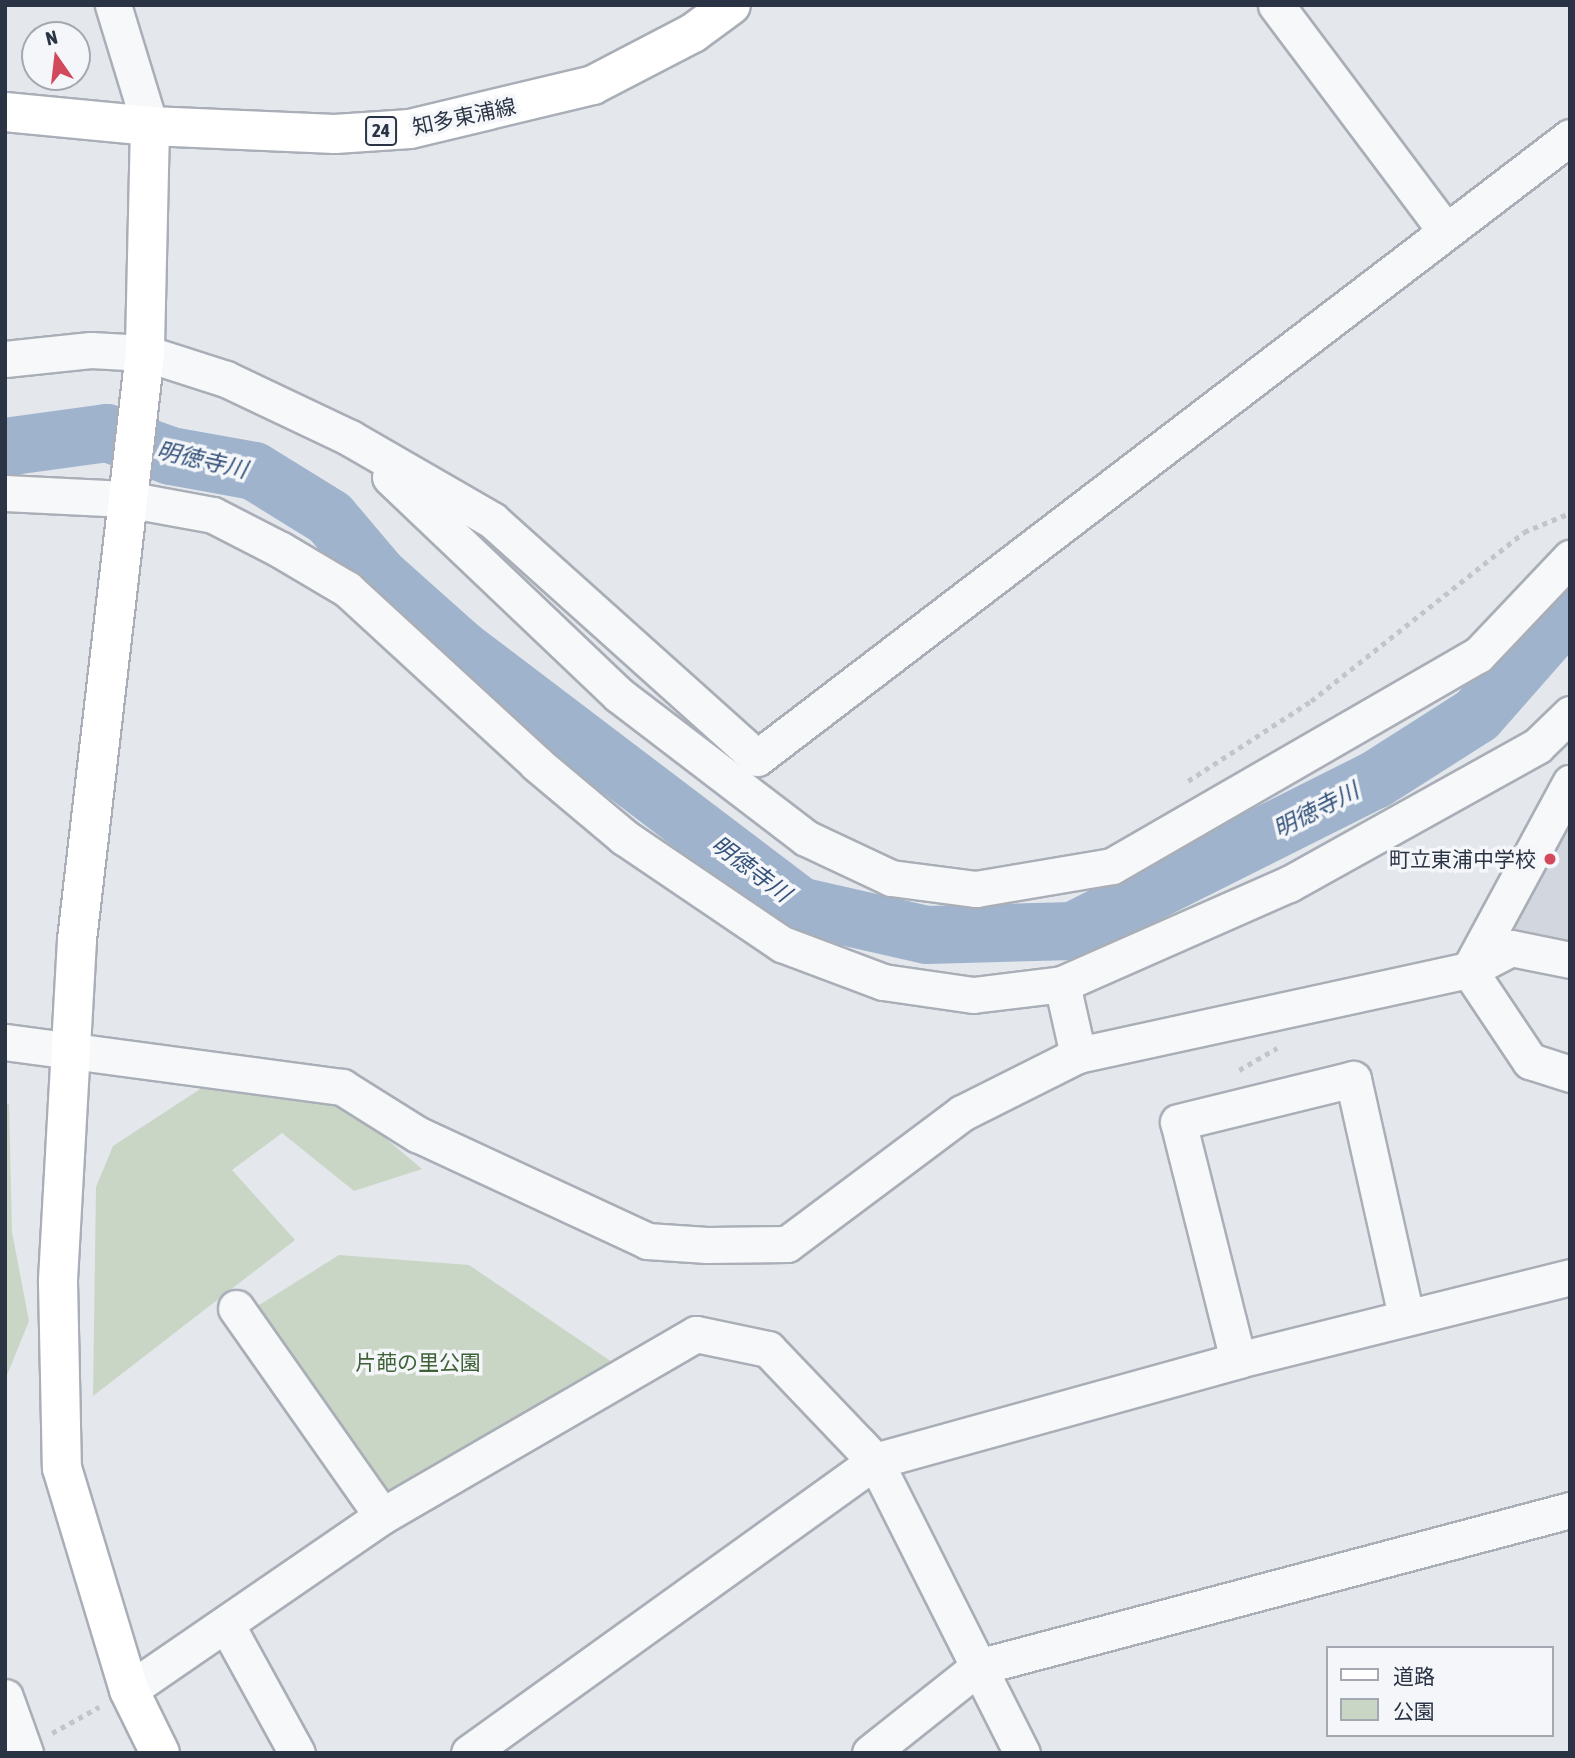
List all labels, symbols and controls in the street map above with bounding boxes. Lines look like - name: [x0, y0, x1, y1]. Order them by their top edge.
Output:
- north arrow: [21, 21, 91, 91]
- text: N: [43, 26, 60, 50]
- street label: 知多東浦線: [410, 93, 518, 139]
- road number: 24: [364, 116, 398, 146]
- water label: 明徳寺川: [154, 436, 250, 484]
- water label: 明徳寺川: [1269, 777, 1363, 843]
- water label: 明徳寺川: [706, 830, 796, 908]
- place label: 町立東浦中学校: [1389, 846, 1536, 872]
- marker: 町立東浦中学校: [1542, 851, 1558, 867]
- park label: 片葩の里公園: [355, 1349, 481, 1375]
- legend: [1326, 1646, 1554, 1737]
- text: 道路: [1393, 1664, 1435, 1688]
- text: 公園: [1393, 1699, 1435, 1723]

